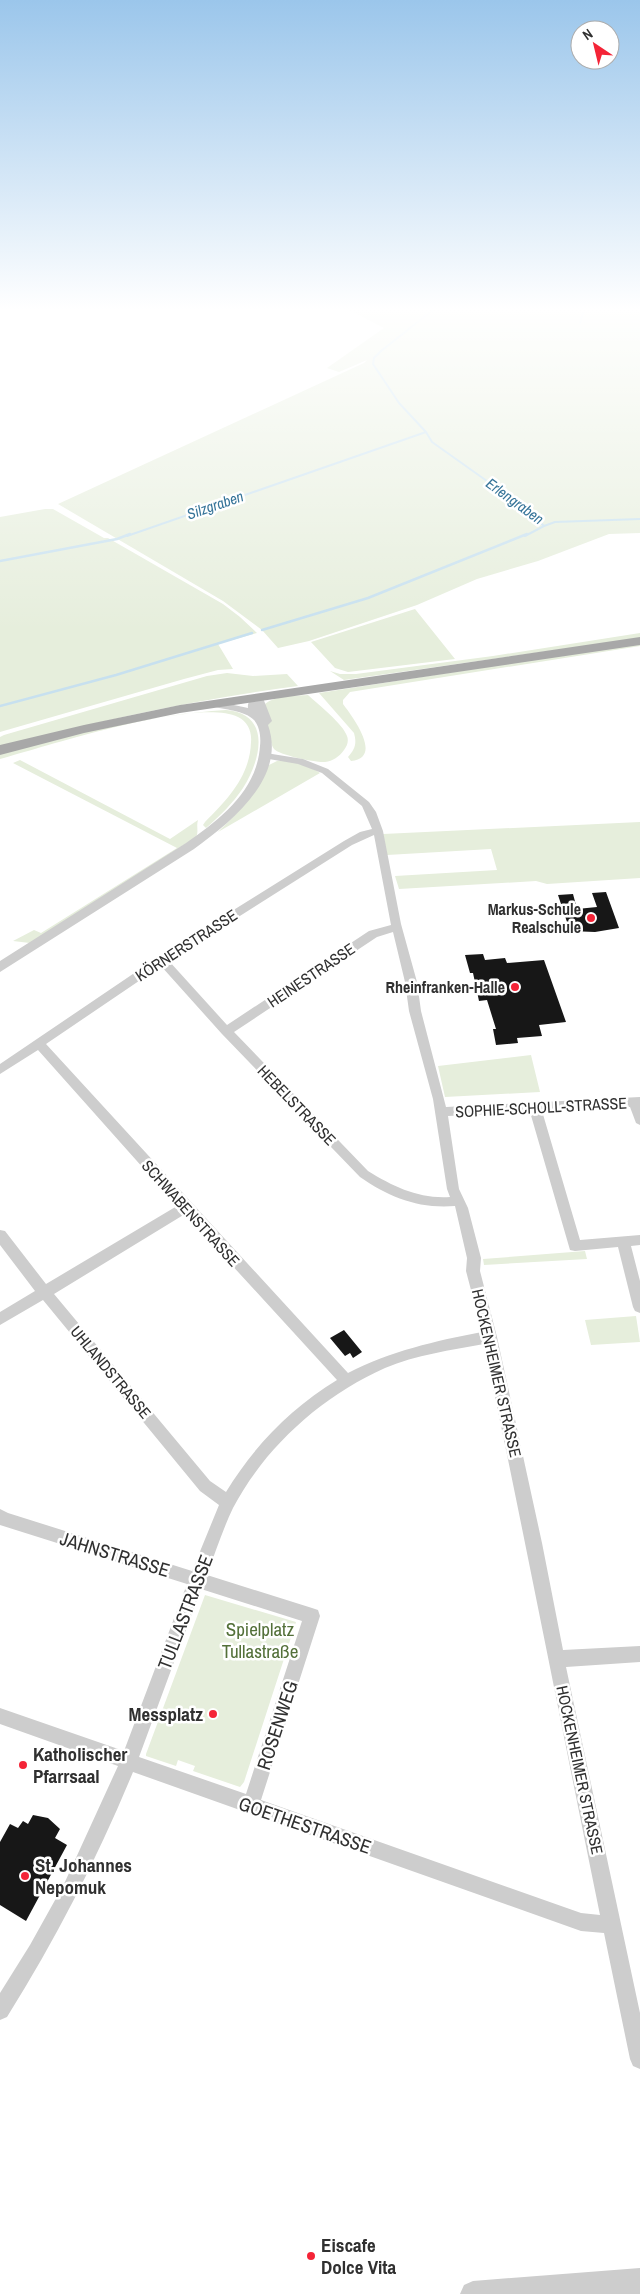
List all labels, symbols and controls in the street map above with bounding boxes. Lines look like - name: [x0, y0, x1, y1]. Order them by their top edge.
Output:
- north arrow: [570, 20, 620, 70]
- text: N: [579, 25, 596, 44]
- water label: Erlengraben: [482, 473, 548, 529]
- water label: Silzgraben: [184, 485, 246, 525]
- place label: Markus-Schule Realschule: [488, 898, 581, 938]
- street label: KÖRNERSTRASSE: [131, 904, 241, 986]
- marker: Markus-Schule Realschule: [585, 912, 597, 924]
- street label: HEINESTRASSE: [263, 938, 359, 1012]
- place label: Rheinfranken-Halle: [385, 976, 505, 998]
- marker: Rheinfranken-Halle: [509, 981, 521, 993]
- street label: HEBELSTRASSE: [253, 1060, 341, 1150]
- street label: SOPHIE-SCHOLL-STRASSE: [455, 1092, 627, 1122]
- street label: SCHWABENSTRASSE: [137, 1155, 245, 1271]
- street label: HOCKENHEIMER STRASSE: [467, 1287, 527, 1459]
- street label: UHLANDSTRASSE: [66, 1321, 156, 1423]
- street label: JAHNSTRASSE: [57, 1525, 173, 1583]
- street label: TULLASTRASSE: [151, 1551, 219, 1673]
- park label: Spielplatz Tullastraße: [222, 1616, 298, 1664]
- street label: ROSENWEG: [250, 1677, 304, 1773]
- street label: HOCKENHEIMER STRASSE: [551, 1684, 609, 1856]
- place label: Messplatz: [129, 1701, 203, 1727]
- marker: Messplatz: [207, 1708, 219, 1720]
- place label: Katholischer Pfarrsaal: [33, 1741, 127, 1789]
- marker: Katholischer Pfarrsaal: [17, 1759, 29, 1771]
- street label: GOETHESTRASSE: [235, 1790, 375, 1860]
- place label: St. Johannes Nepomuk: [35, 1852, 132, 1900]
- marker: St. Johannes Nepomuk: [19, 1870, 31, 1882]
- place label: Eiscafe Dolce Vita: [321, 2232, 396, 2280]
- marker: Eiscafe Dolce Vita: [305, 2250, 317, 2262]

